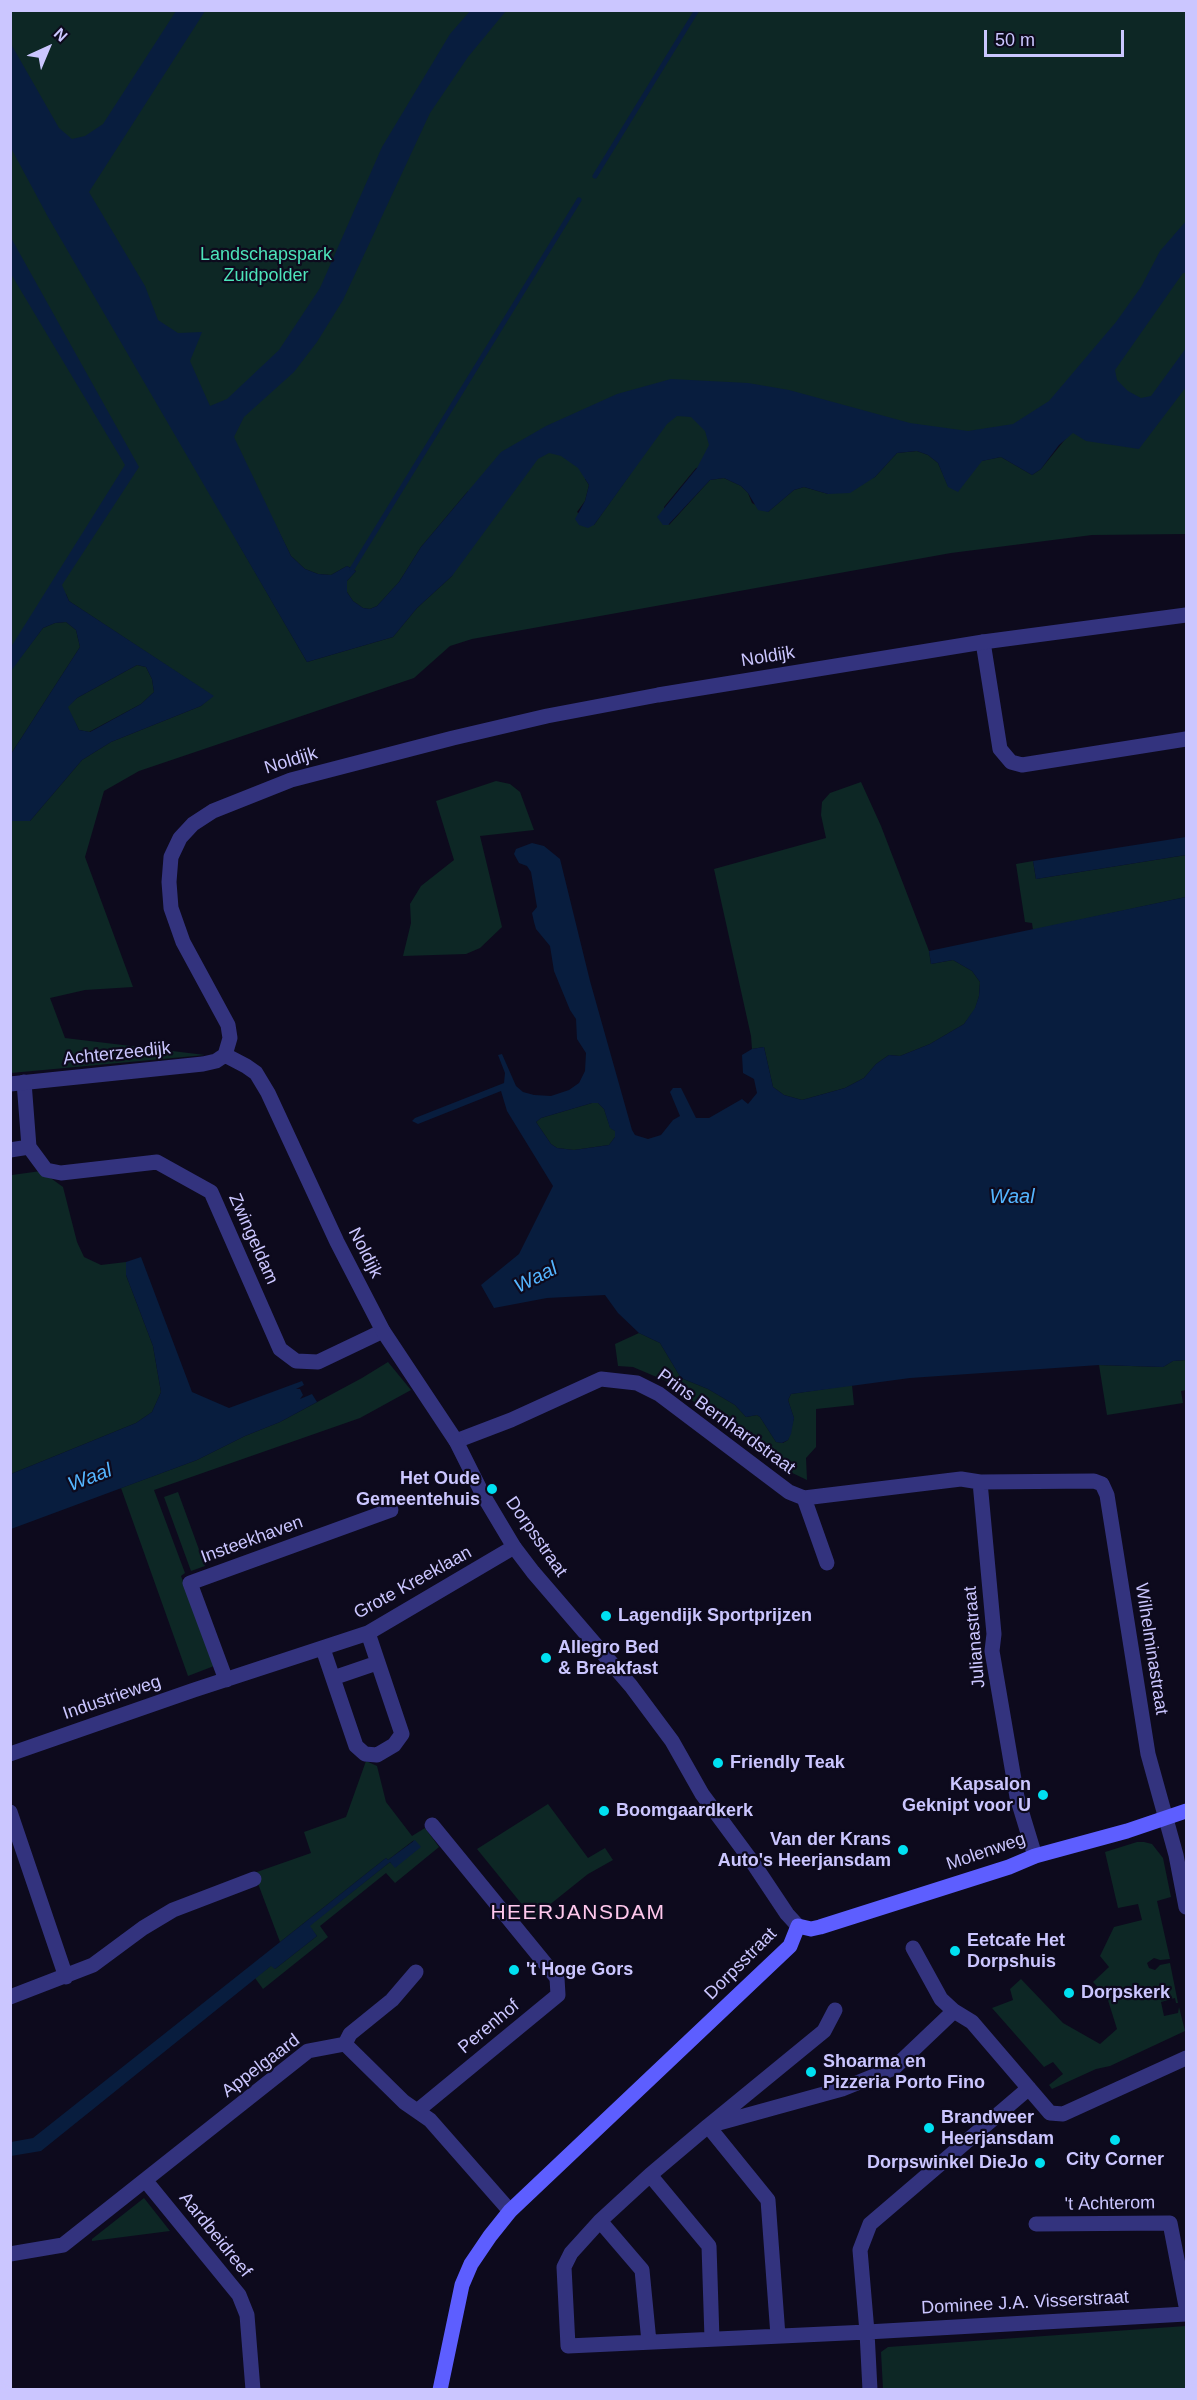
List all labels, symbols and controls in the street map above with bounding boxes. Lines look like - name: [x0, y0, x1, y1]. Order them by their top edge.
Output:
- north arrow: [18, 18, 78, 78]
- scale bar: [987, 18, 1126, 56]
- text: N: [51, 25, 71, 45]
- text: 50 m: [995, 30, 1035, 50]
- park label: Landschapspark Zuidpolder: [200, 244, 332, 286]
- street label: Noldijk: [740, 642, 796, 672]
- street label: Noldijk: [262, 743, 320, 779]
- street label: Achterzeedijk: [62, 1038, 172, 1070]
- water label: Waal: [989, 1185, 1035, 1209]
- street label: Zwingeldam: [223, 1190, 283, 1288]
- street label: Noldijk: [343, 1224, 387, 1282]
- water label: Waal: [510, 1257, 562, 1299]
- street label: Prins Bernhardstraat: [653, 1365, 799, 1479]
- water label: Waal: [65, 1459, 115, 1497]
- place label: Het Oude Gemeentehuis: [356, 1468, 480, 1510]
- marker: Het Oude Gemeentehuis: [485, 1482, 499, 1496]
- street label: Dorpsstraat: [500, 1493, 572, 1581]
- street label: Insteekhaven: [198, 1512, 306, 1568]
- street label: Grote Kreeklaan: [350, 1542, 476, 1624]
- street label: Wilhelminastraat: [1130, 1582, 1172, 1716]
- street label: Julianastraat: [960, 1585, 990, 1689]
- place label: Lagendijk Sportprijzen: [618, 1605, 812, 1627]
- marker: Lagendijk Sportprijzen: [599, 1609, 613, 1623]
- place label: Allegro Bed & Breakfast: [558, 1637, 659, 1680]
- marker: Allegro Bed & Breakfast: [539, 1651, 553, 1665]
- street label: Industrieweg: [60, 1671, 164, 1725]
- place label: Friendly Teak: [730, 1752, 845, 1774]
- marker: Friendly Teak: [711, 1756, 725, 1770]
- place label: Kapsalon Geknipt voor U: [902, 1774, 1031, 1816]
- marker: Kapsalon Geknipt voor U: [1036, 1788, 1050, 1802]
- place label: Boomgaardkerk: [616, 1800, 753, 1822]
- marker: Boomgaardkerk: [597, 1804, 611, 1818]
- street label: Molenweg: [944, 1828, 1028, 1876]
- place label: Van der Krans Auto's Heerjansdam: [718, 1829, 891, 1872]
- marker: Van der Krans Auto's Heerjansdam: [896, 1843, 910, 1857]
- district label: HEERJANSDAM: [490, 1900, 666, 1926]
- street label: Dorpsstraat: [700, 1923, 782, 2005]
- place label: Eetcafe Het Dorpshuis: [967, 1930, 1065, 1972]
- marker: Eetcafe Het Dorpshuis: [948, 1944, 962, 1958]
- place label: 't Hoge Gors: [526, 1959, 633, 1981]
- marker: 't Hoge Gors: [507, 1963, 521, 1977]
- place label: Dorpskerk: [1081, 1982, 1170, 2004]
- marker: Dorpskerk: [1062, 1986, 1076, 2000]
- street label: Perenhof: [454, 1995, 524, 2059]
- street label: Appelgaard: [218, 2030, 304, 2102]
- place label: Shoarma en Pizzeria Porto Fino: [823, 2051, 985, 2094]
- marker: Shoarma en Pizzeria Porto Fino: [804, 2065, 818, 2079]
- place label: Brandweer Heerjansdam: [941, 2107, 1054, 2150]
- marker: Brandweer Heerjansdam: [922, 2121, 936, 2135]
- marker: City Corner: [1108, 2133, 1122, 2147]
- place label: City Corner: [1066, 2149, 1164, 2171]
- place label: Dorpswinkel DieJo: [867, 2152, 1028, 2174]
- marker: Dorpswinkel DieJo: [1033, 2156, 1047, 2170]
- street label: Aardbeidreef: [174, 2188, 256, 2282]
- street label: 't Achterom: [1065, 2192, 1155, 2216]
- street label: Dominee J.A. Visserstraat: [921, 2287, 1129, 2319]

